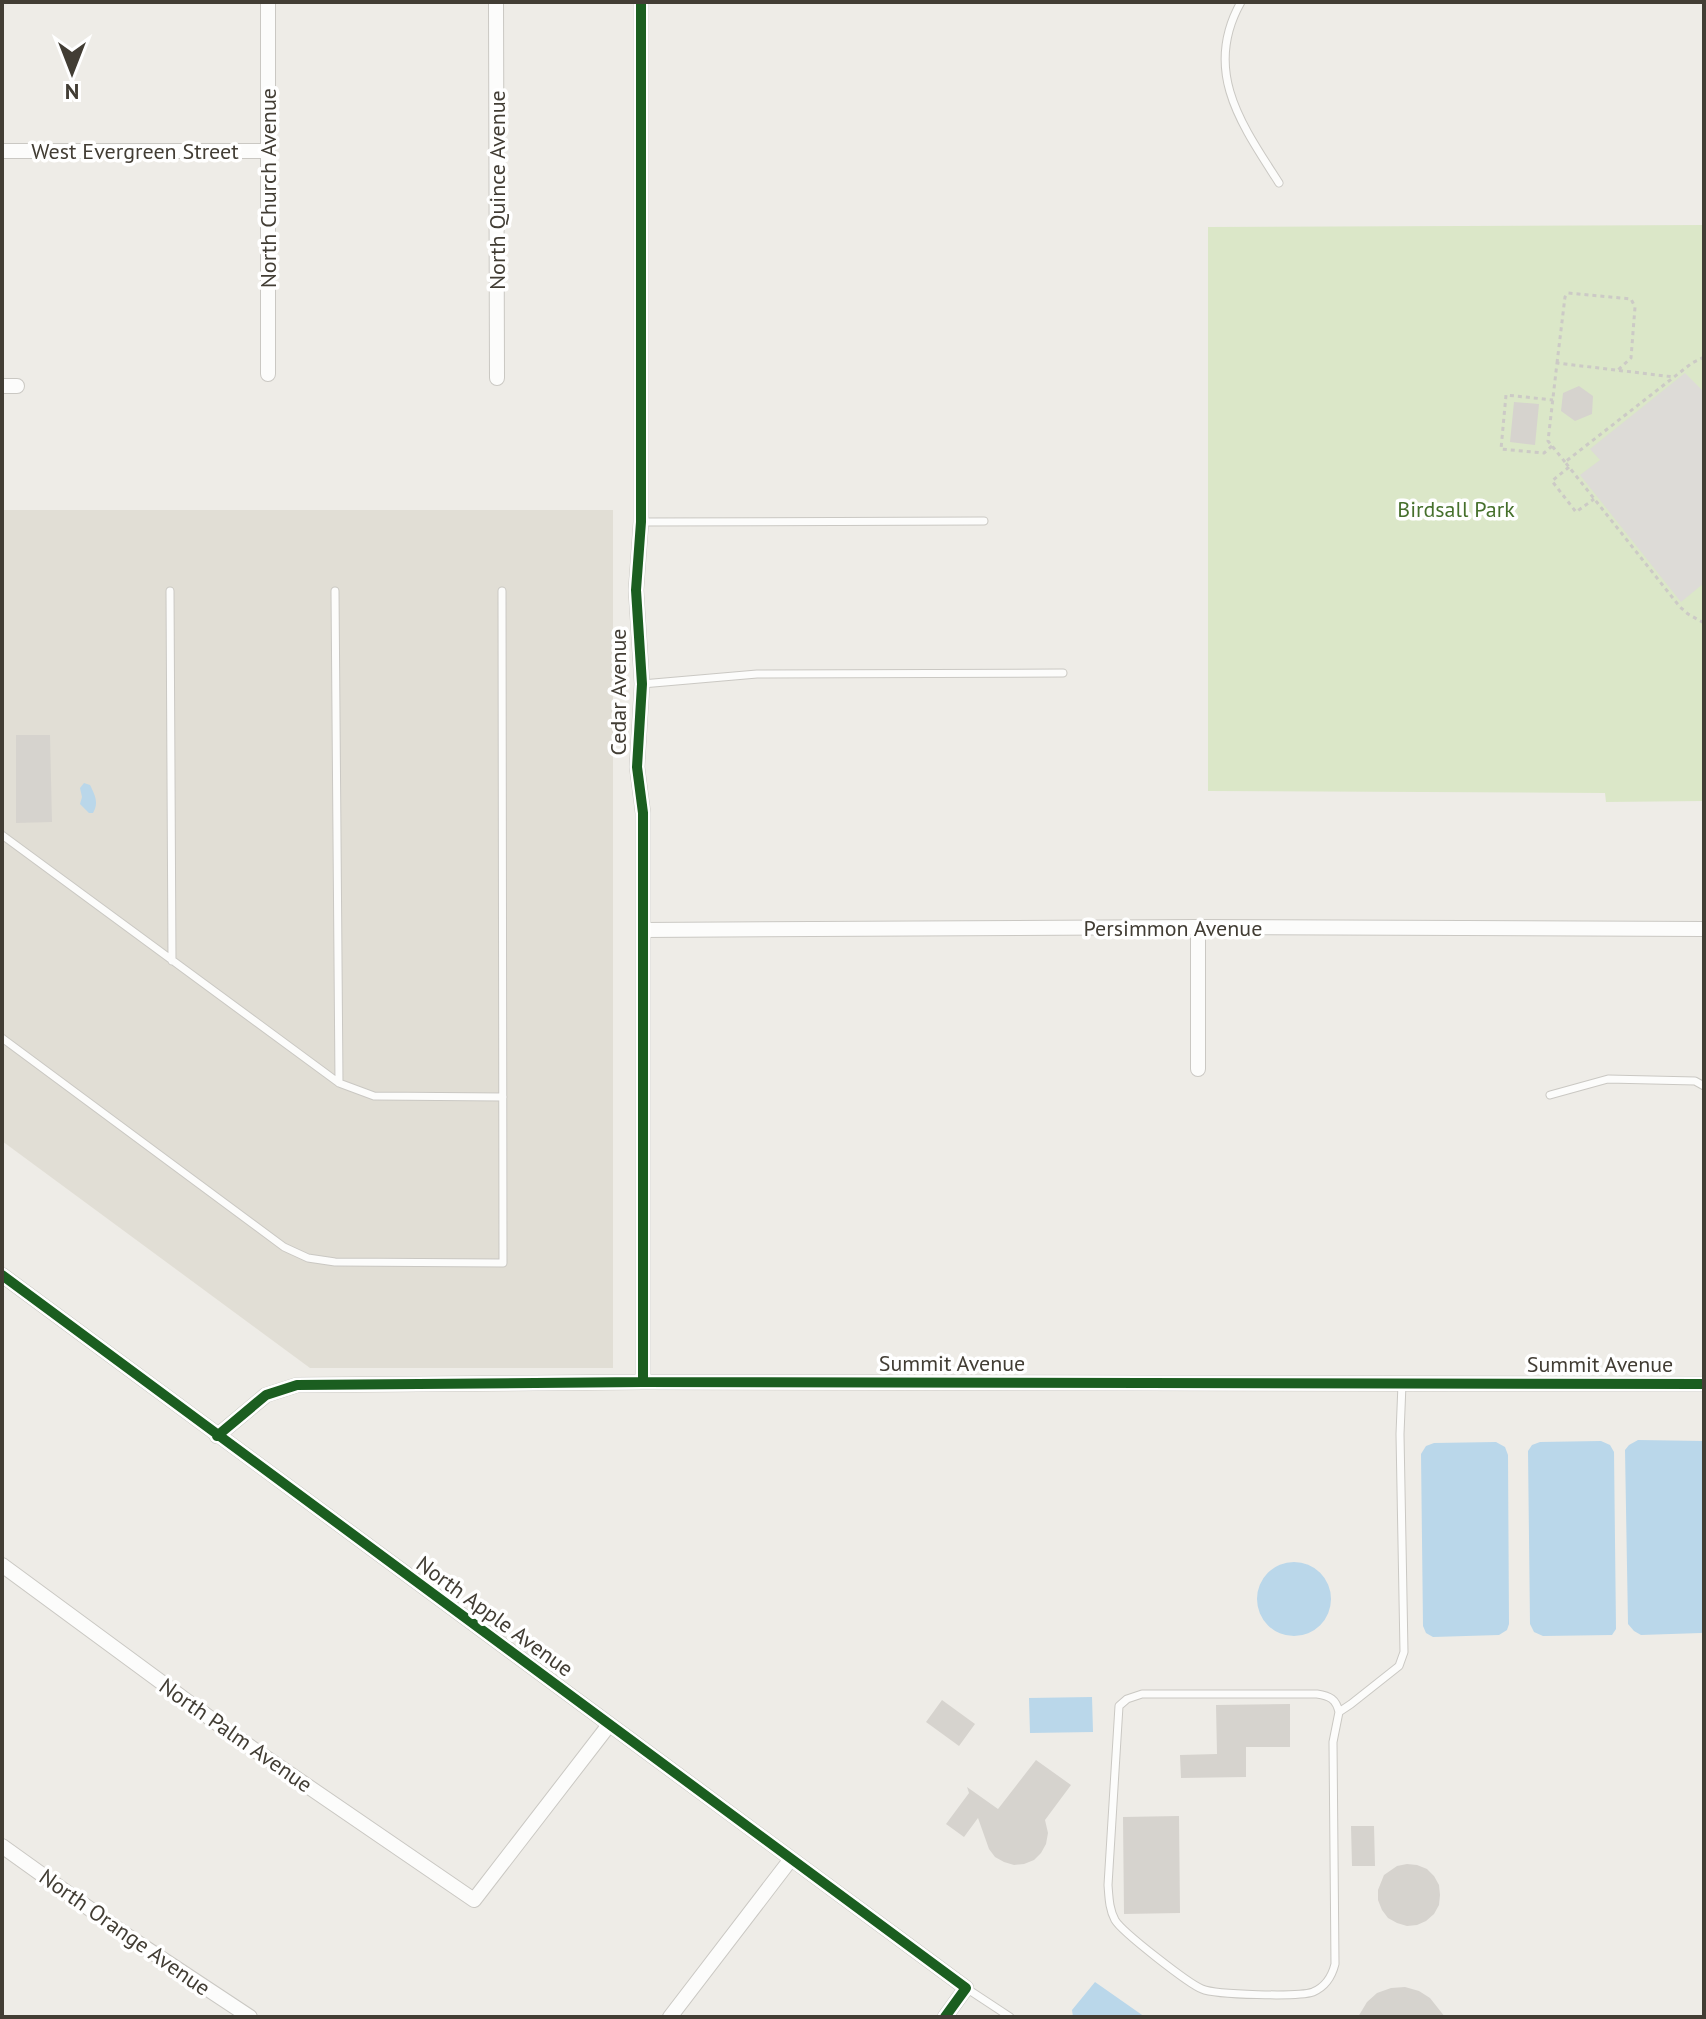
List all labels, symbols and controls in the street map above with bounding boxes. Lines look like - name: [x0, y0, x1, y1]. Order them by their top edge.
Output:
- north arrow: [32, 32, 112, 112]
- text: N: [65, 78, 79, 106]
- street label: North Church Avenue: [254, 88, 282, 288]
- street label: North Quince Avenue: [483, 90, 511, 290]
- street label: West Evergreen Street: [31, 137, 239, 165]
- park label: Birdsall Park: [1397, 495, 1515, 523]
- street label: Cedar Avenue: [604, 628, 632, 756]
- street label: Persimmon Avenue: [1084, 914, 1262, 942]
- street label: Summit Avenue: [879, 1349, 1025, 1377]
- street label: Summit Avenue: [1527, 1350, 1673, 1378]
- street label: North Apple Avenue: [411, 1550, 579, 1682]
- street label: North Palm Avenue: [154, 1672, 318, 1798]
- street label: North Orange Avenue: [34, 1862, 216, 2002]

